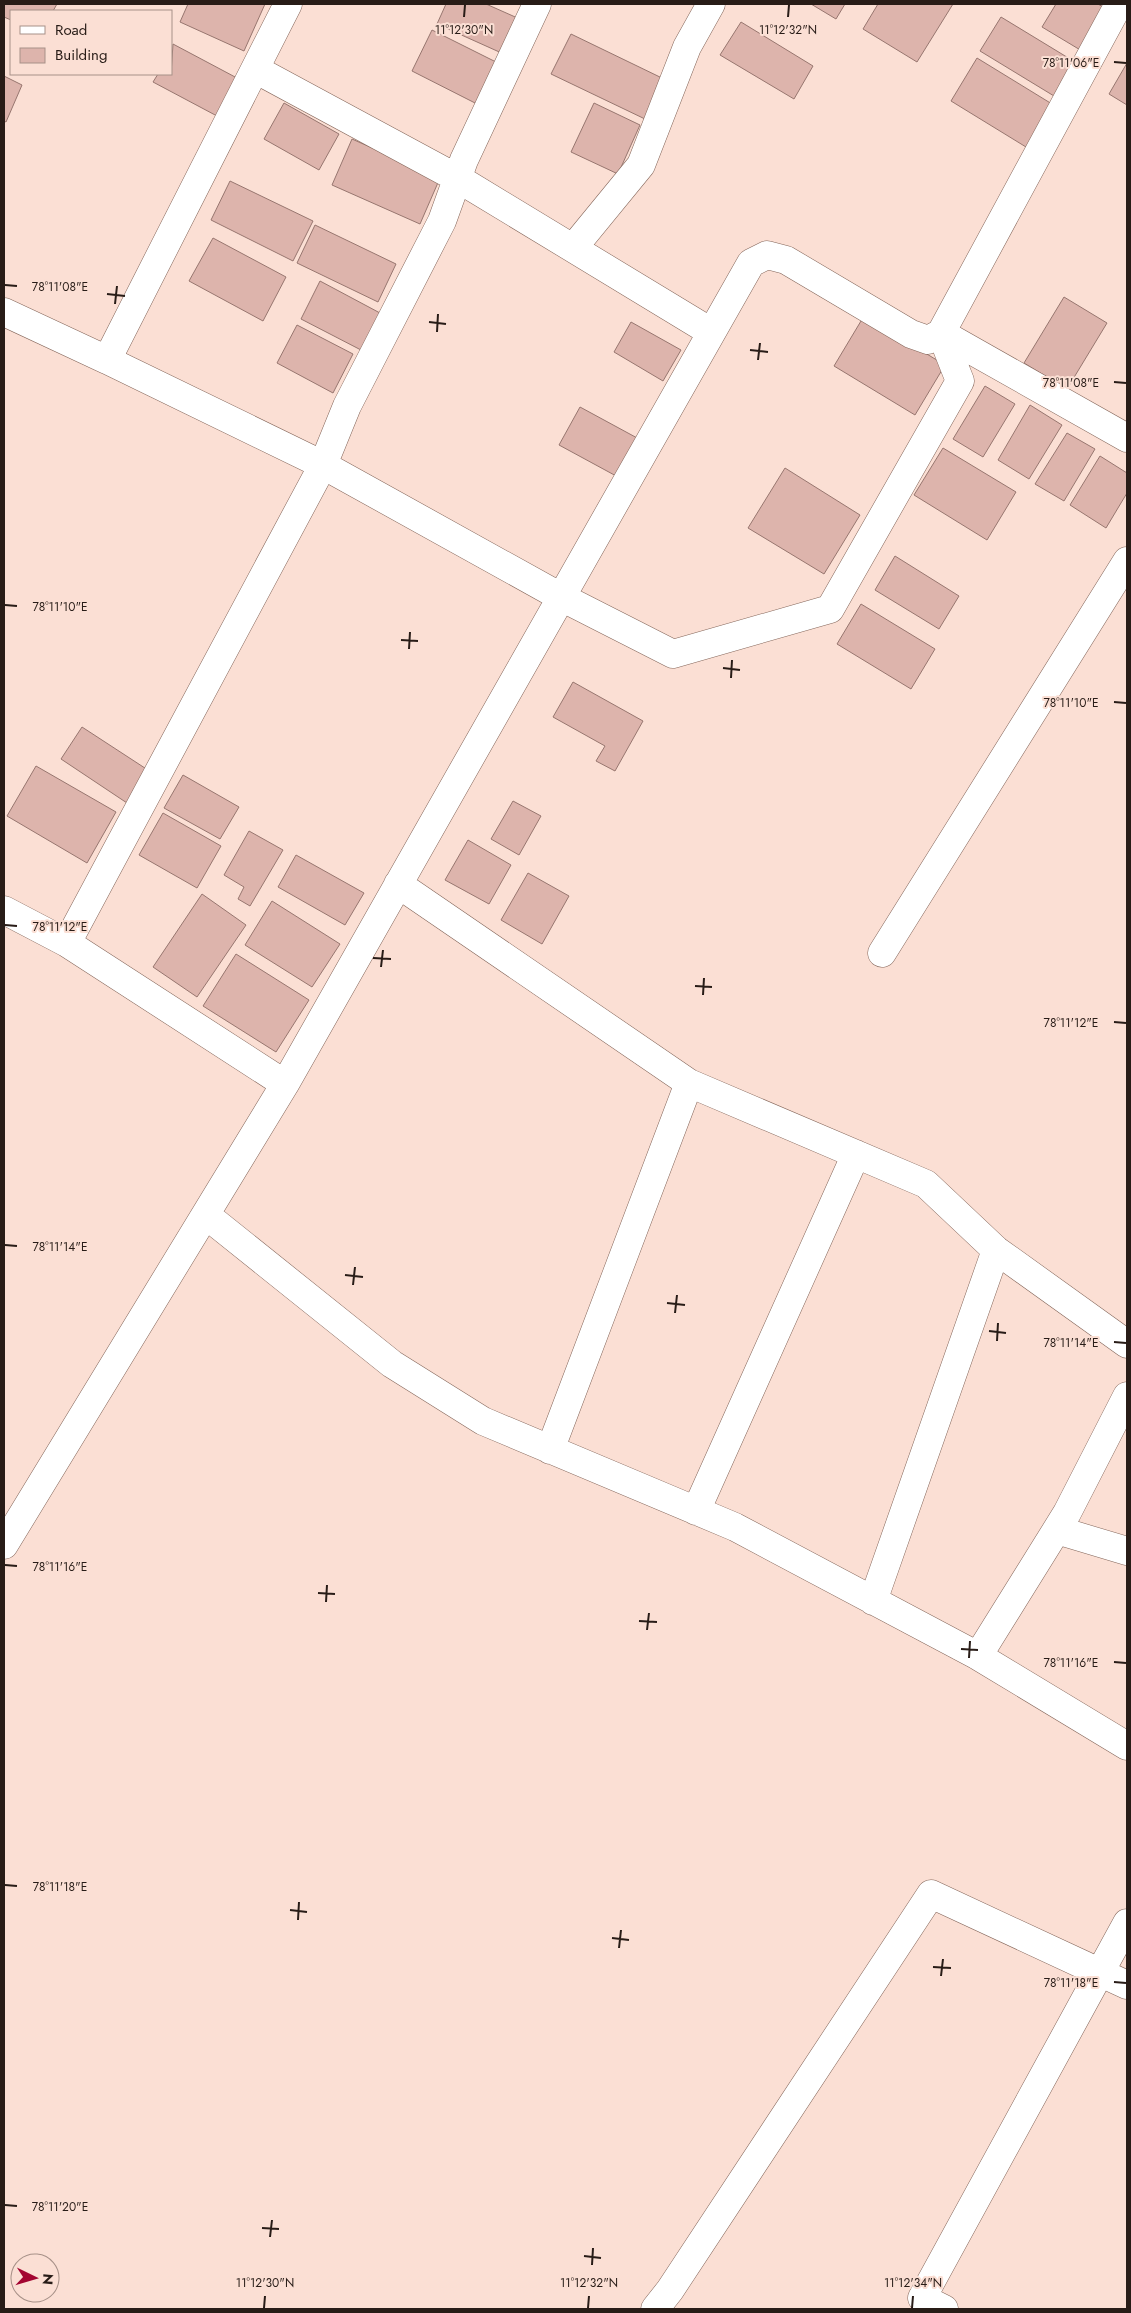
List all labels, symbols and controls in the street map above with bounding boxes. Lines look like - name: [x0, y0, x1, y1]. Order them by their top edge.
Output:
- legend: [10, 10, 172, 75]
- text: Road: [55, 19, 87, 41]
- text: 11°12'30"N: [435, 21, 493, 39]
- text: 11°12'32"N: [759, 21, 817, 39]
- text: Building: [55, 44, 107, 66]
- text: 78°11'06"E: [1043, 54, 1099, 72]
- text: 78°11'08"E: [32, 278, 88, 296]
- text: 78°11'08"E: [1043, 374, 1099, 392]
- text: 78°11'10"E: [32, 598, 88, 616]
- text: 78°11'10"E: [1043, 694, 1099, 712]
- text: 78°11'12"E: [33, 918, 87, 936]
- text: 78°11'12"E: [1044, 1014, 1098, 1032]
- text: 78°11'14"E: [33, 1238, 88, 1256]
- text: 78°11'14"E: [1044, 1334, 1099, 1352]
- text: 78°11'16"E: [33, 1558, 87, 1576]
- text: 78°11'16"E: [1044, 1654, 1098, 1672]
- text: 78°11'18"E: [33, 1878, 87, 1896]
- text: 78°11'18"E: [1044, 1974, 1098, 1992]
- text: 78°11'20"E: [32, 2198, 88, 2216]
- north arrow: [10, 2253, 60, 2303]
- text: N: [38, 2273, 58, 2286]
- text: 11°12'30"N: [236, 2274, 294, 2292]
- text: 11°12'32"N: [560, 2274, 618, 2292]
- text: 11°12'34"N: [884, 2274, 942, 2292]

